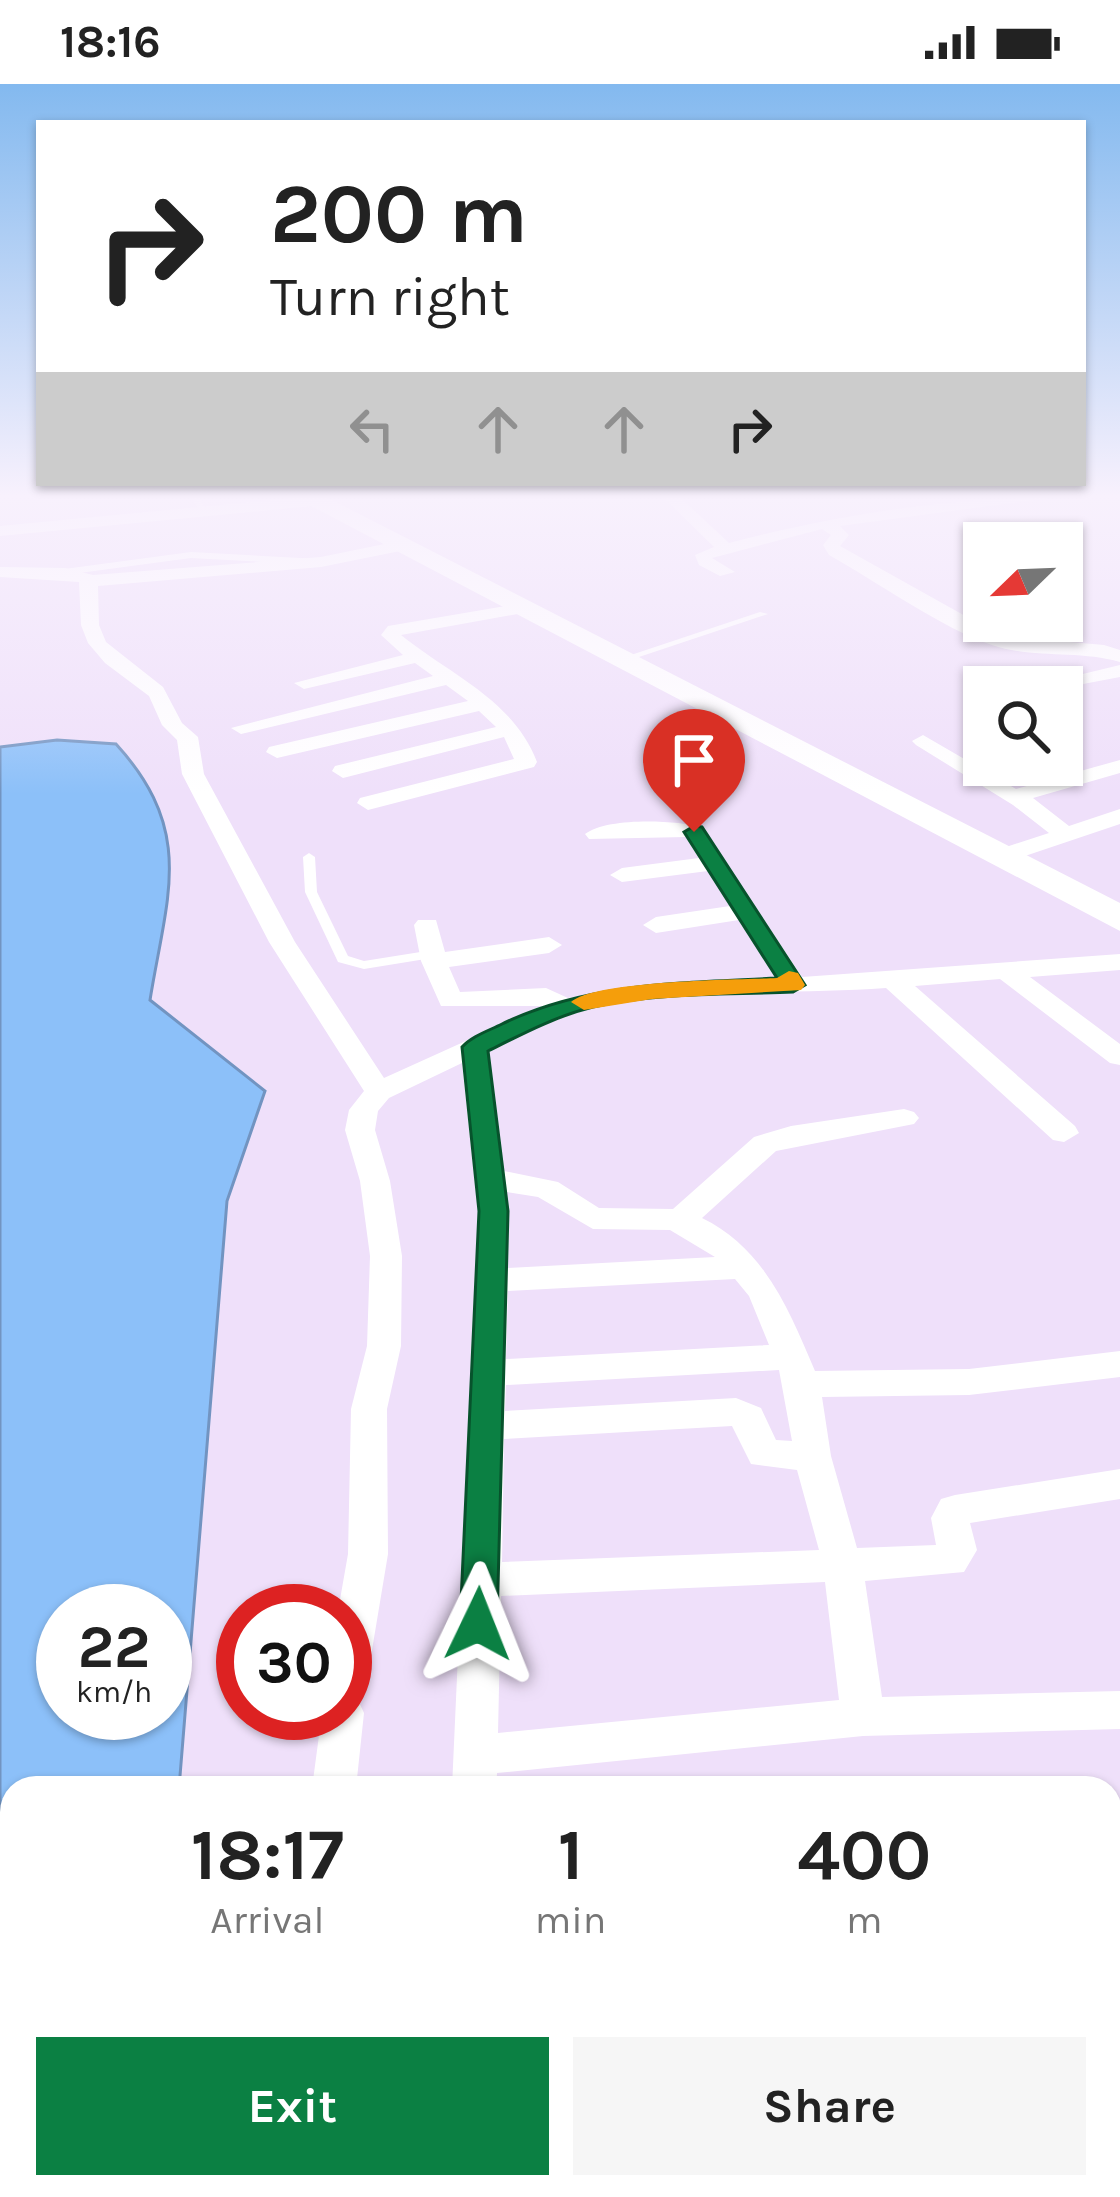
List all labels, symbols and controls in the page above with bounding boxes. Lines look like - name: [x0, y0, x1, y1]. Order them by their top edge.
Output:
- text: 18:16: [60, 16, 161, 68]
- text: 200 m: [270, 165, 528, 263]
- icon: right: [72, 168, 228, 324]
- text: Turn right: [270, 265, 510, 329]
- icon: left: [339, 396, 405, 462]
- icon: ahead: [465, 396, 531, 462]
- icon: ahead: [591, 396, 657, 462]
- icon: right: [717, 396, 783, 462]
- north arrow: [963, 522, 1083, 642]
- map controls: [963, 522, 1083, 786]
- button: search: [963, 666, 1083, 786]
- pin: [643, 709, 745, 832]
- icon: arrive: [661, 727, 727, 793]
- position arrow: [415, 1561, 541, 1687]
- speed limit sign: 30: [216, 1584, 372, 1740]
- text: 22: [78, 1612, 150, 1682]
- text: km/h: [76, 1674, 152, 1710]
- text: 18:17: [191, 1813, 344, 1897]
- text: 1: [558, 1813, 583, 1897]
- text: 400: [797, 1813, 931, 1897]
- text: Arrival: [210, 1897, 324, 1943]
- text: min: [535, 1897, 606, 1943]
- text: m: [846, 1897, 882, 1943]
- button: Exit: [36, 2037, 549, 2175]
- button: Share: [573, 2037, 1086, 2175]

